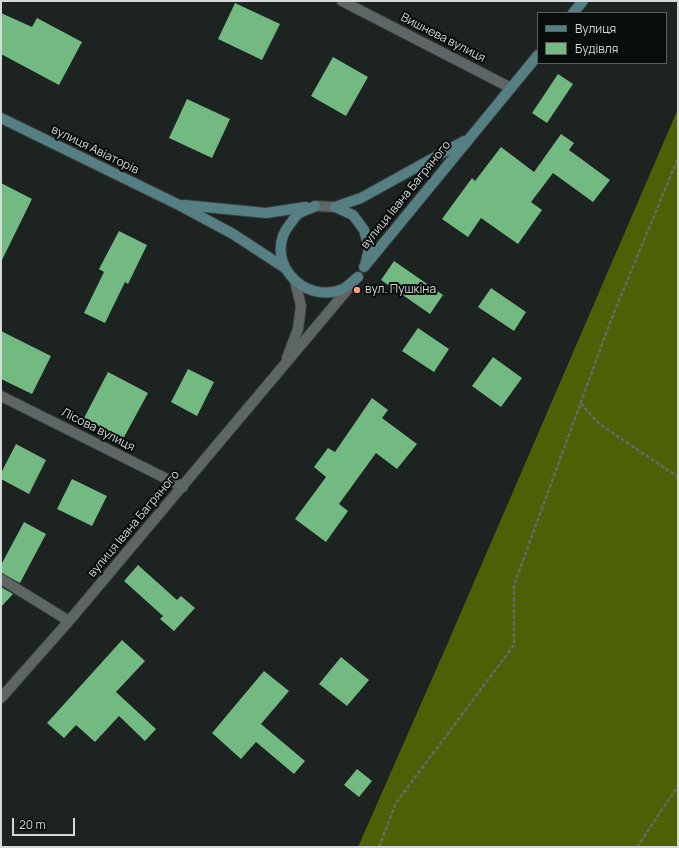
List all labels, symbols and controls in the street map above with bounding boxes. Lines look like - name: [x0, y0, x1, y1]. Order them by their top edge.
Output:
- street label: Вишнева вулиця: [398, 10, 488, 66]
- legend: [537, 12, 667, 64]
- text: Вулиця: [575, 20, 616, 37]
- text: Будівля: [575, 40, 618, 57]
- street label: вулиця Авіаторів: [49, 123, 141, 177]
- street label: вулиця Івана Багряного: [358, 138, 454, 252]
- place label: вул. Пушкіна: [365, 283, 436, 297]
- marker: вул. Пушкіна: [352, 285, 362, 295]
- street label: Лісова вулиця: [59, 405, 137, 455]
- street label: вулиця Івана Багряного: [85, 468, 183, 580]
- scale bar: [14, 810, 77, 836]
- text: 20 m: [19, 816, 46, 833]

